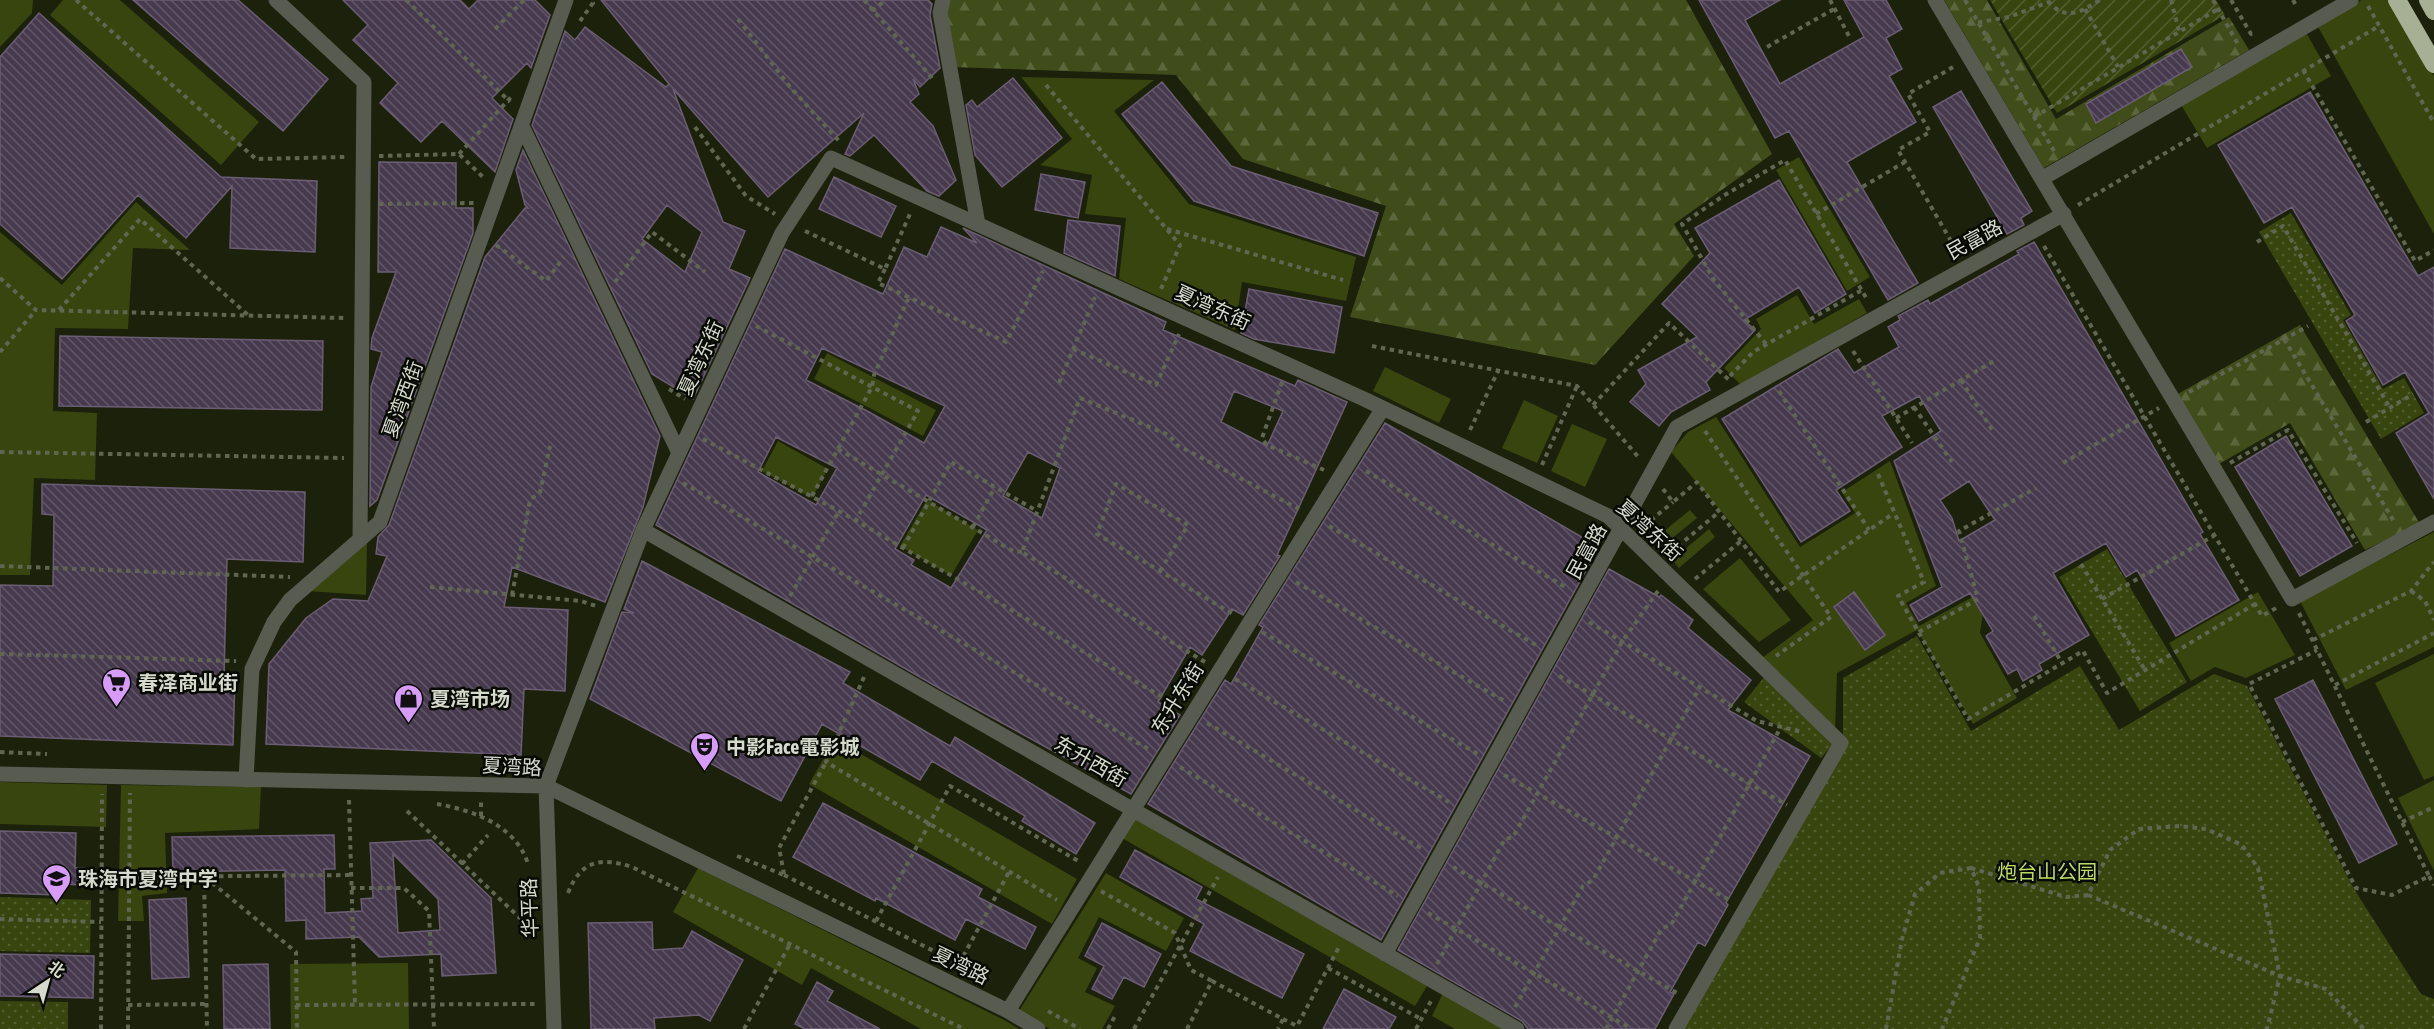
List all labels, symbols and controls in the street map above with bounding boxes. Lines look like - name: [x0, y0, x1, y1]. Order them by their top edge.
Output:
- street label: 民富路: [1942, 214, 2006, 264]
- street label: 夏湾东街: [1172, 280, 1254, 334]
- street label: 夏湾东街: [673, 317, 727, 399]
- street label: 夏湾西街: [378, 357, 426, 441]
- street label: 夏湾东街: [1613, 495, 1687, 565]
- street label: 民富路: [1561, 519, 1611, 583]
- street label: 东升东街: [1146, 658, 1208, 738]
- supermarket icon: 春泽商业街: [101, 666, 133, 708]
- place label: 春泽商业街: [138, 671, 238, 694]
- shop icon: 夏湾市场: [393, 682, 425, 724]
- place label: 夏湾市场: [430, 687, 510, 710]
- theatre icon: 中影Face電影城: [689, 730, 721, 772]
- street label: 东升西街: [1051, 731, 1131, 791]
- place label: 中影Face電影城: [726, 735, 859, 758]
- street label: 夏湾路: [481, 753, 543, 779]
- park label: 炮台山公园: [1997, 860, 2097, 883]
- school or university icon: 珠海市夏湾中学: [41, 862, 73, 904]
- place label: 珠海市夏湾中学: [78, 867, 218, 890]
- street label: 华平路: [516, 878, 542, 938]
- street label: 夏湾路: [929, 942, 993, 988]
- north arrow: [18, 951, 78, 1011]
- text: 北: [45, 957, 69, 981]

